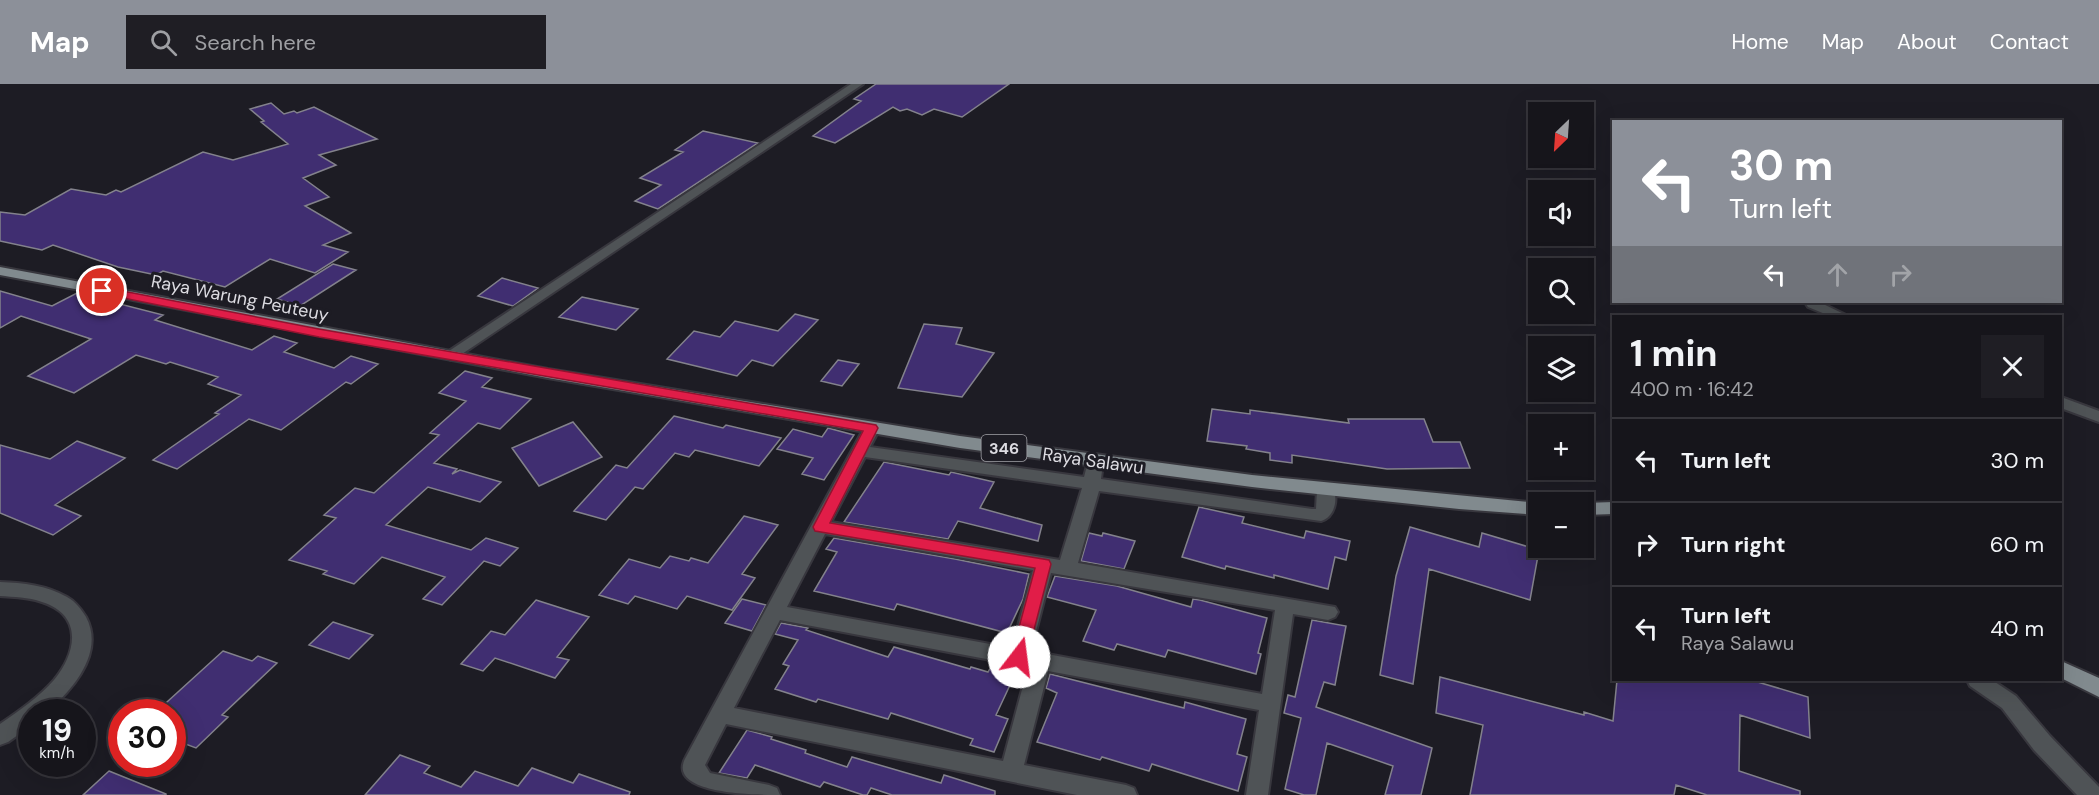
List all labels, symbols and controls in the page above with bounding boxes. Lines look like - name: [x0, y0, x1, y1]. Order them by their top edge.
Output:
- search box: [126, 15, 546, 69]
- text: Map: [30, 24, 90, 61]
- icon: search: [147, 26, 180, 59]
- text: Search here: [195, 28, 316, 57]
- text: Home: [1731, 28, 1789, 56]
- text: Map: [1822, 28, 1864, 56]
- text: About: [1897, 28, 1957, 56]
- text: Contact: [1990, 28, 2069, 56]
- north arrow: [1528, 102, 1594, 168]
- map controls: [1528, 102, 1594, 558]
- text: 30 m: [1729, 138, 1833, 193]
- icon: left: [1630, 144, 1708, 222]
- button: sound: [1528, 180, 1594, 246]
- text: Turn left: [1729, 191, 1832, 226]
- button: search: [1528, 258, 1594, 324]
- icon: left: [1758, 258, 1791, 291]
- icon: ahead: [1821, 258, 1854, 291]
- icon: right: [1884, 258, 1917, 291]
- pin: [76, 265, 127, 316]
- street label: Raya Warung Peuteuy: [149, 269, 331, 327]
- icon: arrive: [85, 274, 118, 307]
- text: 1 min: [1630, 330, 1718, 377]
- button: close: [1981, 335, 2044, 398]
- button: layers: [1528, 336, 1594, 402]
- text: 400 m · 16:42: [1630, 376, 1754, 402]
- button: +: [1528, 414, 1594, 480]
- road number: 346: [982, 435, 1026, 461]
- street label: Raya Salawu: [1041, 442, 1145, 480]
- icon: left: [1630, 444, 1663, 477]
- text: Turn left: [1681, 446, 1771, 475]
- text: 30 m: [1990, 446, 2044, 475]
- button: −: [1528, 492, 1594, 558]
- icon: right: [1630, 528, 1663, 561]
- text: Turn right: [1681, 530, 1786, 559]
- text: 60 m: [1990, 530, 2044, 559]
- text: Turn left: [1681, 601, 1771, 630]
- icon: left: [1630, 612, 1663, 645]
- text: 40 m: [1990, 614, 2044, 643]
- position arrow: [987, 625, 1051, 689]
- text: Raya Salawu: [1681, 630, 1794, 656]
- speed limit sign: 30: [108, 699, 186, 777]
- text: 19: [42, 711, 72, 750]
- text: km/h: [39, 743, 75, 763]

